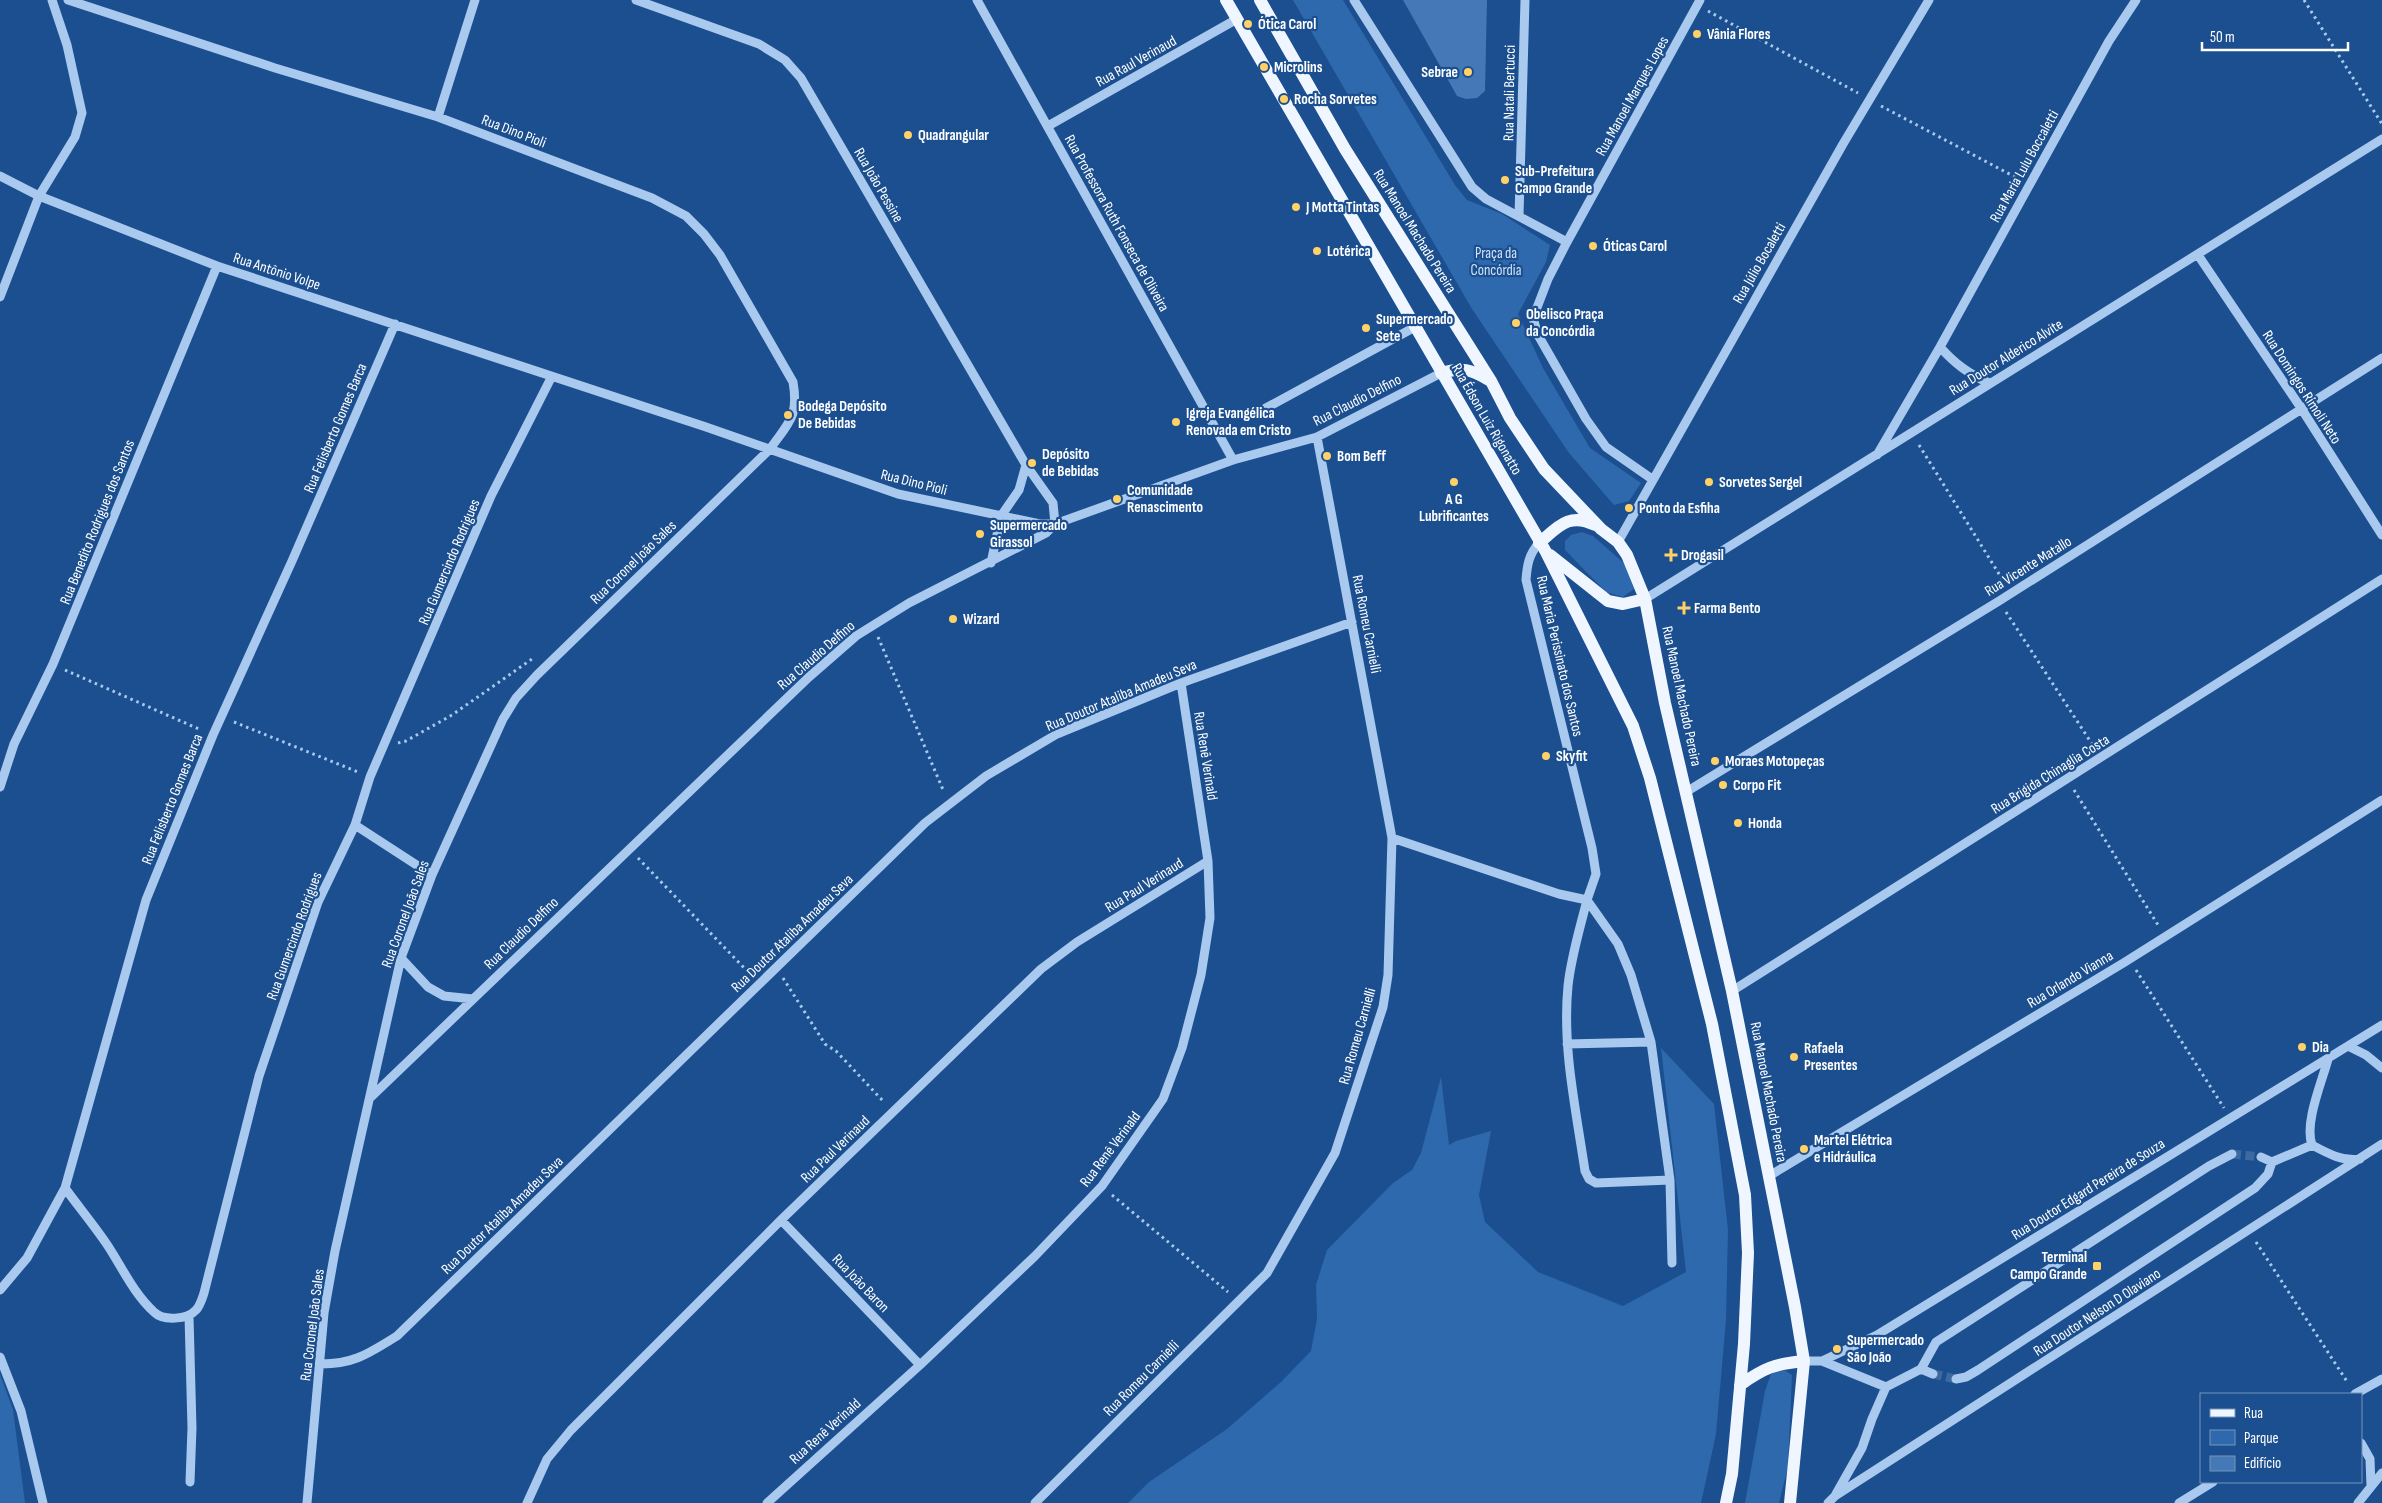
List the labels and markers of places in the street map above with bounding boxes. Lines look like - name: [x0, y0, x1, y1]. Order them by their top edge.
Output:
- place label: Ótica Carol: [1258, 15, 1316, 34]
- marker: Ótica Carol: [1242, 18, 1254, 30]
- place label: Vânia Flores: [1707, 25, 1771, 44]
- marker: Vânia Flores: [1691, 28, 1703, 40]
- place label: Microlins: [1274, 58, 1323, 77]
- marker: Microlins: [1258, 61, 1270, 73]
- place label: Sebrae: [1421, 63, 1458, 82]
- marker: Sebrae: [1462, 66, 1474, 78]
- place label: Rocha Sorvetes: [1294, 90, 1377, 109]
- marker: Rocha Sorvetes: [1278, 93, 1290, 105]
- place label: Quadrangular: [918, 126, 989, 145]
- marker: Quadrangular: [902, 129, 914, 141]
- place label: Sub-Prefeitura Campo Grande: [1515, 162, 1594, 198]
- marker: Sub-Prefeitura Campo Grande: [1499, 174, 1511, 186]
- place label: J Motta Tintas: [1305, 198, 1380, 217]
- marker: J Motta Tintas: [1290, 201, 1302, 213]
- place label: Óticas Carol: [1603, 237, 1667, 256]
- marker: Óticas Carol: [1587, 240, 1599, 252]
- place label: Lotérica: [1327, 242, 1371, 261]
- marker: Lotérica: [1311, 245, 1323, 257]
- place label: Obelisco Praça da Concórdia: [1526, 305, 1604, 341]
- place label: Supermercado Sete: [1376, 310, 1453, 346]
- marker: Obelisco Praça da Concórdia: [1510, 317, 1522, 329]
- marker: Supermercado Sete: [1360, 322, 1372, 334]
- place label: Bodega Depósito De Bebidas: [798, 397, 887, 433]
- place label: Igreja Evangélica Renovada em Cristo: [1186, 404, 1291, 440]
- marker: Bodega Depósito De Bebidas: [782, 409, 794, 421]
- marker: Igreja Evangélica Renovada em Cristo: [1170, 416, 1182, 428]
- place label: Depósito de Bebidas: [1042, 445, 1099, 481]
- place label: Bom Beff: [1337, 447, 1387, 466]
- marker: Bom Beff: [1321, 450, 1333, 462]
- marker: Depósito de Bebidas: [1026, 457, 1038, 469]
- place label: Sorvetes Sergel: [1719, 473, 1802, 492]
- marker: A G Lubrificantes: [1448, 476, 1460, 488]
- marker: Sorvetes Sergel: [1703, 476, 1715, 488]
- place label: Comunidade Renascimento: [1127, 481, 1203, 517]
- place label: A G Lubrificantes: [1419, 490, 1489, 526]
- marker: Comunidade Renascimento: [1111, 493, 1123, 505]
- place label: Ponto da Esfiha: [1639, 499, 1720, 518]
- marker: Ponto da Esfiha: [1623, 502, 1635, 514]
- place label: Supermercado Girassol: [990, 516, 1067, 552]
- marker: Supermercado Girassol: [974, 528, 986, 540]
- place label: Drogasil: [1681, 546, 1724, 565]
- marker: Drogasil: [1665, 549, 1677, 561]
- place label: Farma Bento: [1694, 599, 1761, 618]
- marker: Farma Bento: [1678, 602, 1690, 614]
- place label: Wizard: [963, 610, 999, 629]
- marker: Wizard: [947, 613, 959, 625]
- place label: Skyfit: [1556, 747, 1588, 766]
- marker: Skyfit: [1540, 750, 1552, 762]
- place label: Moraes Motopeças: [1725, 752, 1825, 771]
- marker: Moraes Motopeças: [1709, 755, 1721, 767]
- place label: Corpo Fit: [1733, 776, 1781, 795]
- marker: Corpo Fit: [1717, 779, 1729, 791]
- place label: Honda: [1748, 814, 1782, 833]
- marker: Honda: [1732, 817, 1744, 829]
- place label: Dia: [2312, 1038, 2329, 1057]
- place label: Rafaela Presentes: [1804, 1039, 1858, 1075]
- marker: Dia: [2296, 1041, 2308, 1053]
- marker: Rafaela Presentes: [1788, 1051, 1800, 1063]
- place label: Martel Elétrica e Hidráulica: [1814, 1131, 1892, 1167]
- marker: Martel Elétrica e Hidráulica: [1798, 1143, 1810, 1155]
- place label: Terminal Campo Grande: [2010, 1248, 2087, 1284]
- marker: Terminal Campo Grande: [2091, 1260, 2103, 1272]
- place label: Supermercado São João: [1847, 1331, 1924, 1367]
- marker: Supermercado São João: [1831, 1343, 1843, 1355]

